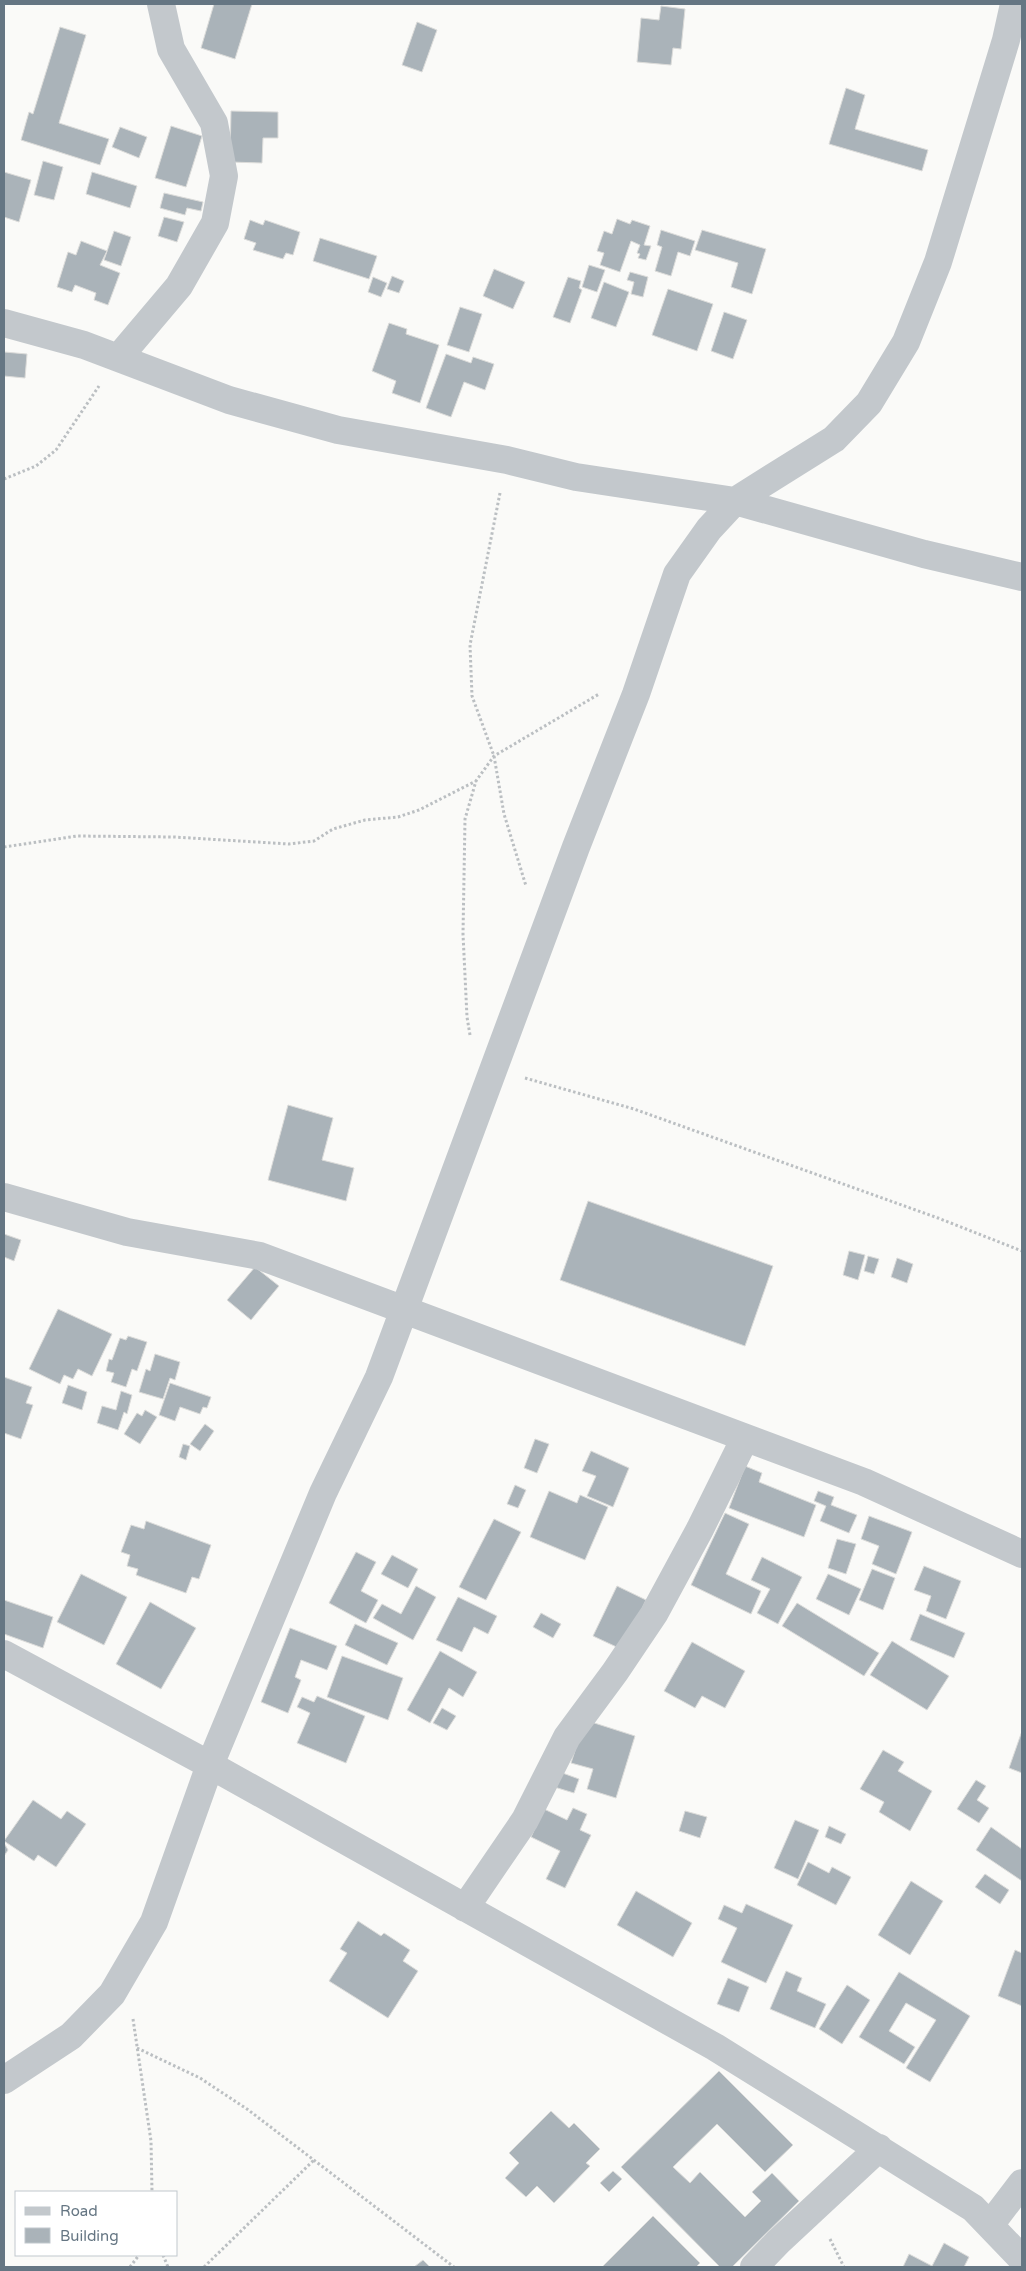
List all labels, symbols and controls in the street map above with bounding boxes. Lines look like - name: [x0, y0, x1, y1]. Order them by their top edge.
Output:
- legend: [15, 2191, 178, 2256]
- text: Road: [60, 2202, 98, 2220]
- text: Building: [60, 2227, 119, 2245]

